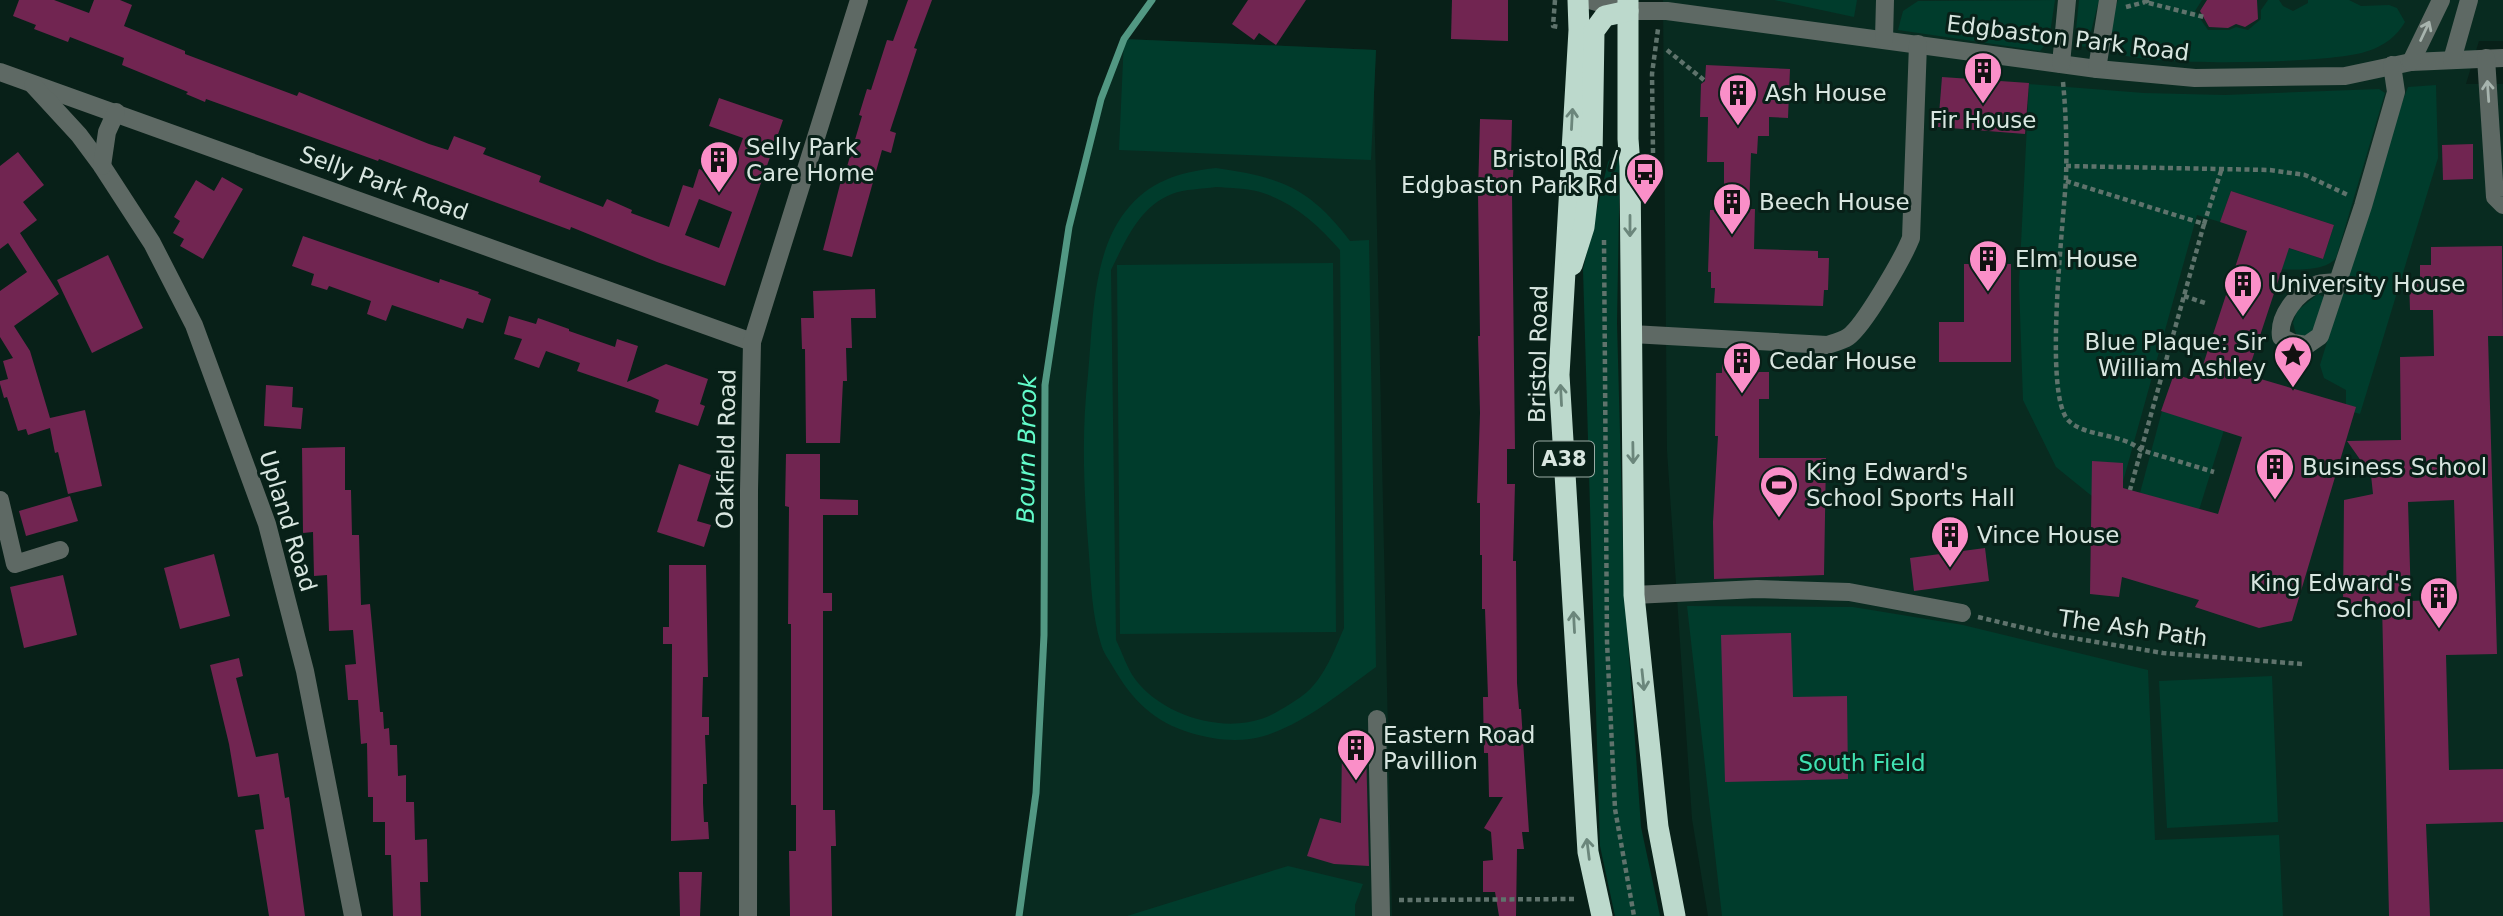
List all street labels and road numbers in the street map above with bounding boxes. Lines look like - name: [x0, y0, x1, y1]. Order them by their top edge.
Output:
- street label: Edgbaston Park Road: [1945, 10, 2191, 66]
- street label: Selly Park Road: [296, 140, 472, 226]
- street label: Bristol Road: [1524, 285, 1552, 423]
- street label: Oakfield Road: [712, 369, 740, 529]
- road number: A38: [1534, 442, 1594, 476]
- street label: Upland Road: [254, 447, 322, 595]
- street label: The Ash Path: [2056, 605, 2209, 651]

